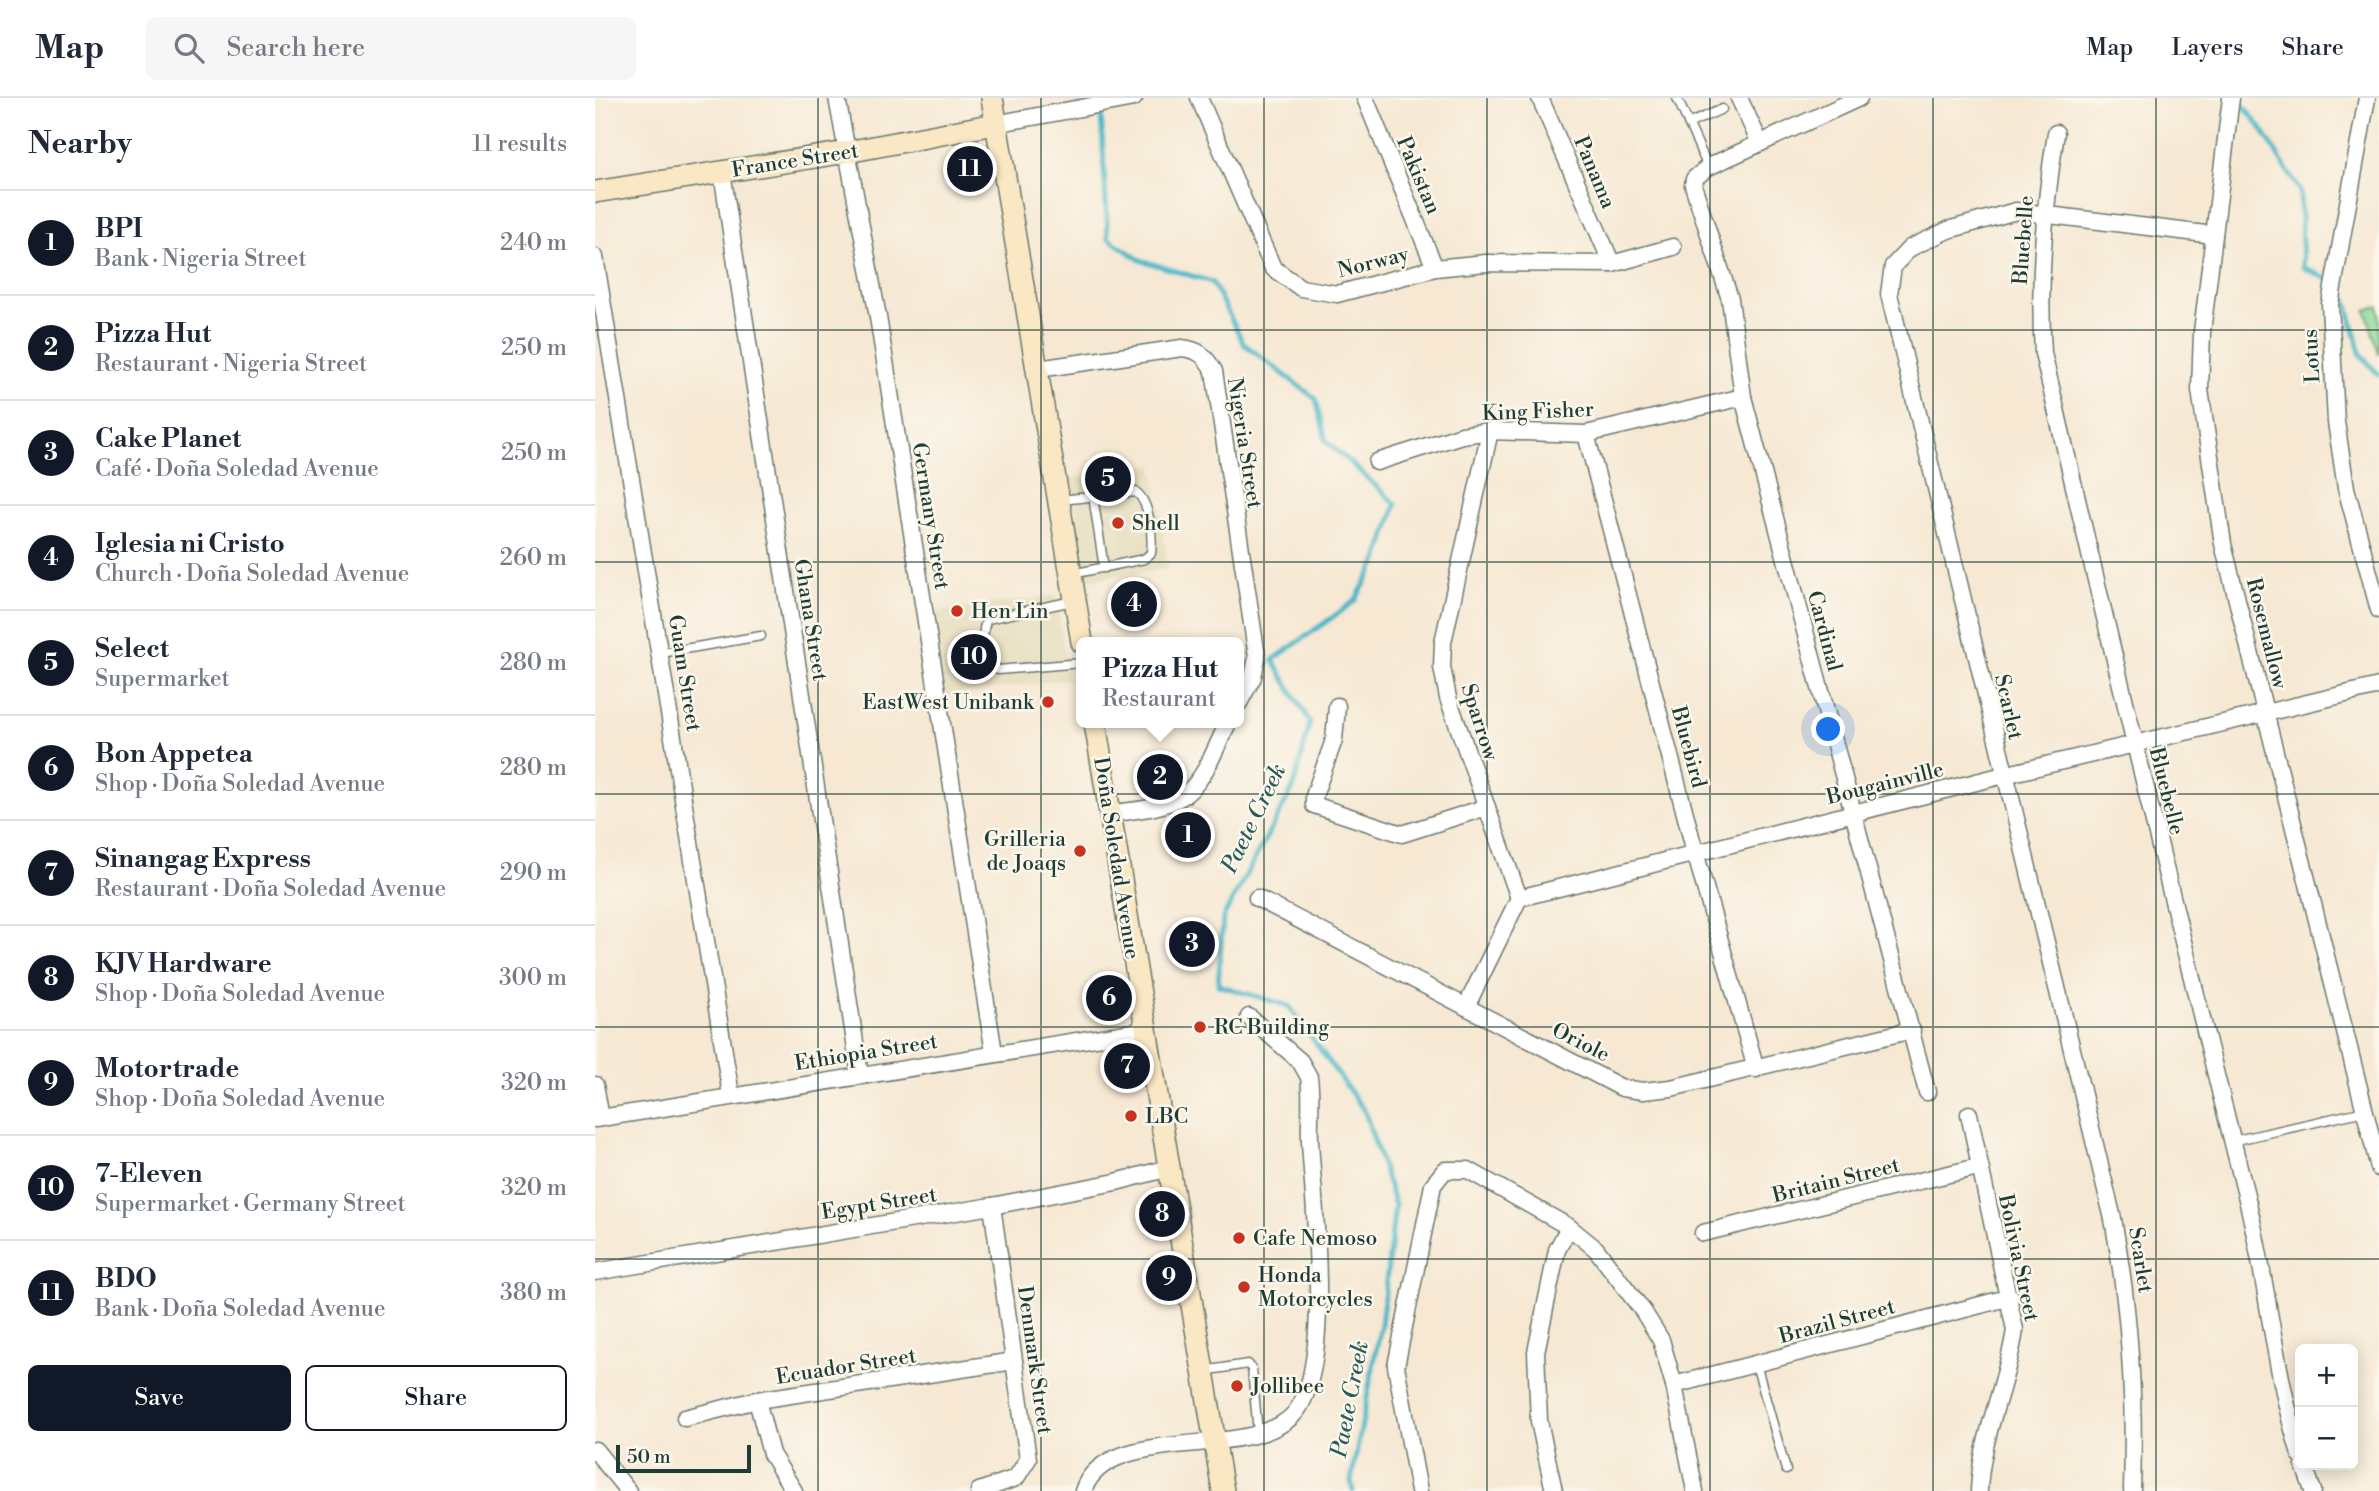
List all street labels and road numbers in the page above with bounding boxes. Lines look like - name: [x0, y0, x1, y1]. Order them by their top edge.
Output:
- street label: Panama: [1567, 132, 1621, 213]
- street label: Pakistan: [1390, 133, 1446, 219]
- street label: France Street: [730, 138, 861, 184]
- street label: Bluebelle: [2008, 195, 2040, 286]
- street label: Norway: [1335, 241, 1412, 284]
- street label: Lotus: [2298, 328, 2326, 384]
- street label: Nigeria Street: [1221, 376, 1267, 511]
- street label: King Fisher: [1482, 397, 1594, 427]
- street label: Germany Street: [906, 441, 955, 592]
- street label: Ghana Street: [788, 557, 833, 684]
- street label: Rosemallow: [2240, 575, 2292, 692]
- street label: Cardinal: [1801, 588, 1847, 674]
- street label: Guam Street: [662, 613, 706, 734]
- street label: Scarlet: [1988, 672, 2028, 743]
- street label: Sparrow: [1454, 681, 1504, 764]
- street label: Bluebird: [1664, 703, 1711, 791]
- street label: Bluebelle: [2142, 744, 2189, 838]
- street label: Doña Soledad Avenue: [1087, 755, 1145, 961]
- street label: Bougainville: [1823, 757, 1946, 811]
- street label: Oriole: [1547, 1017, 1614, 1068]
- street label: Ethiopia Street: [793, 1029, 940, 1077]
- street label: Britain Street: [1769, 1152, 1903, 1210]
- street label: Egypt Street: [820, 1182, 939, 1226]
- street label: Bolivia Street: [1992, 1191, 2044, 1325]
- street label: Scarlet: [2122, 1225, 2158, 1295]
- street label: Denmark Street: [1011, 1284, 1057, 1437]
- street label: Brazil Street: [1775, 1294, 1899, 1350]
- street label: Ecuador Street: [774, 1343, 919, 1391]

